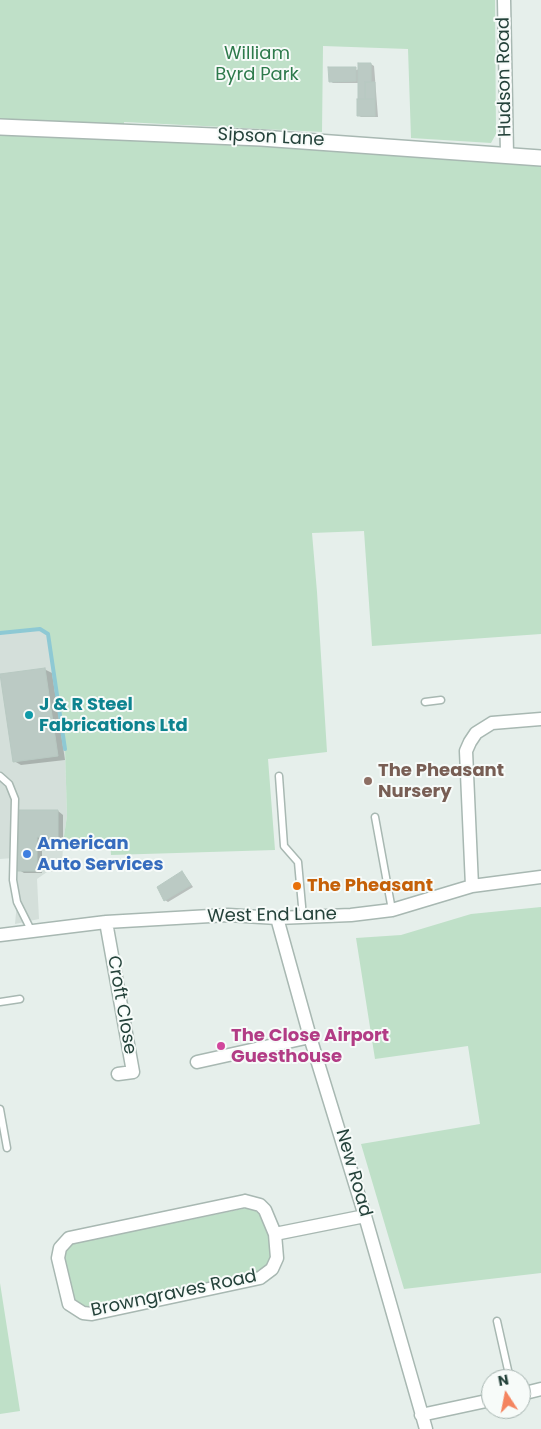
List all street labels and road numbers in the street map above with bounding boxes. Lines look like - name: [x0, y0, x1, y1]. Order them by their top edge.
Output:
- street label: Hudson Road: [493, 17, 517, 137]
- street label: Sipson Lane: [217, 124, 325, 152]
- street label: West End Lane: [207, 904, 337, 928]
- street label: Croft Close: [102, 954, 140, 1056]
- street label: New Road: [330, 1127, 376, 1219]
- street label: Browngraves Road: [89, 1266, 259, 1322]

